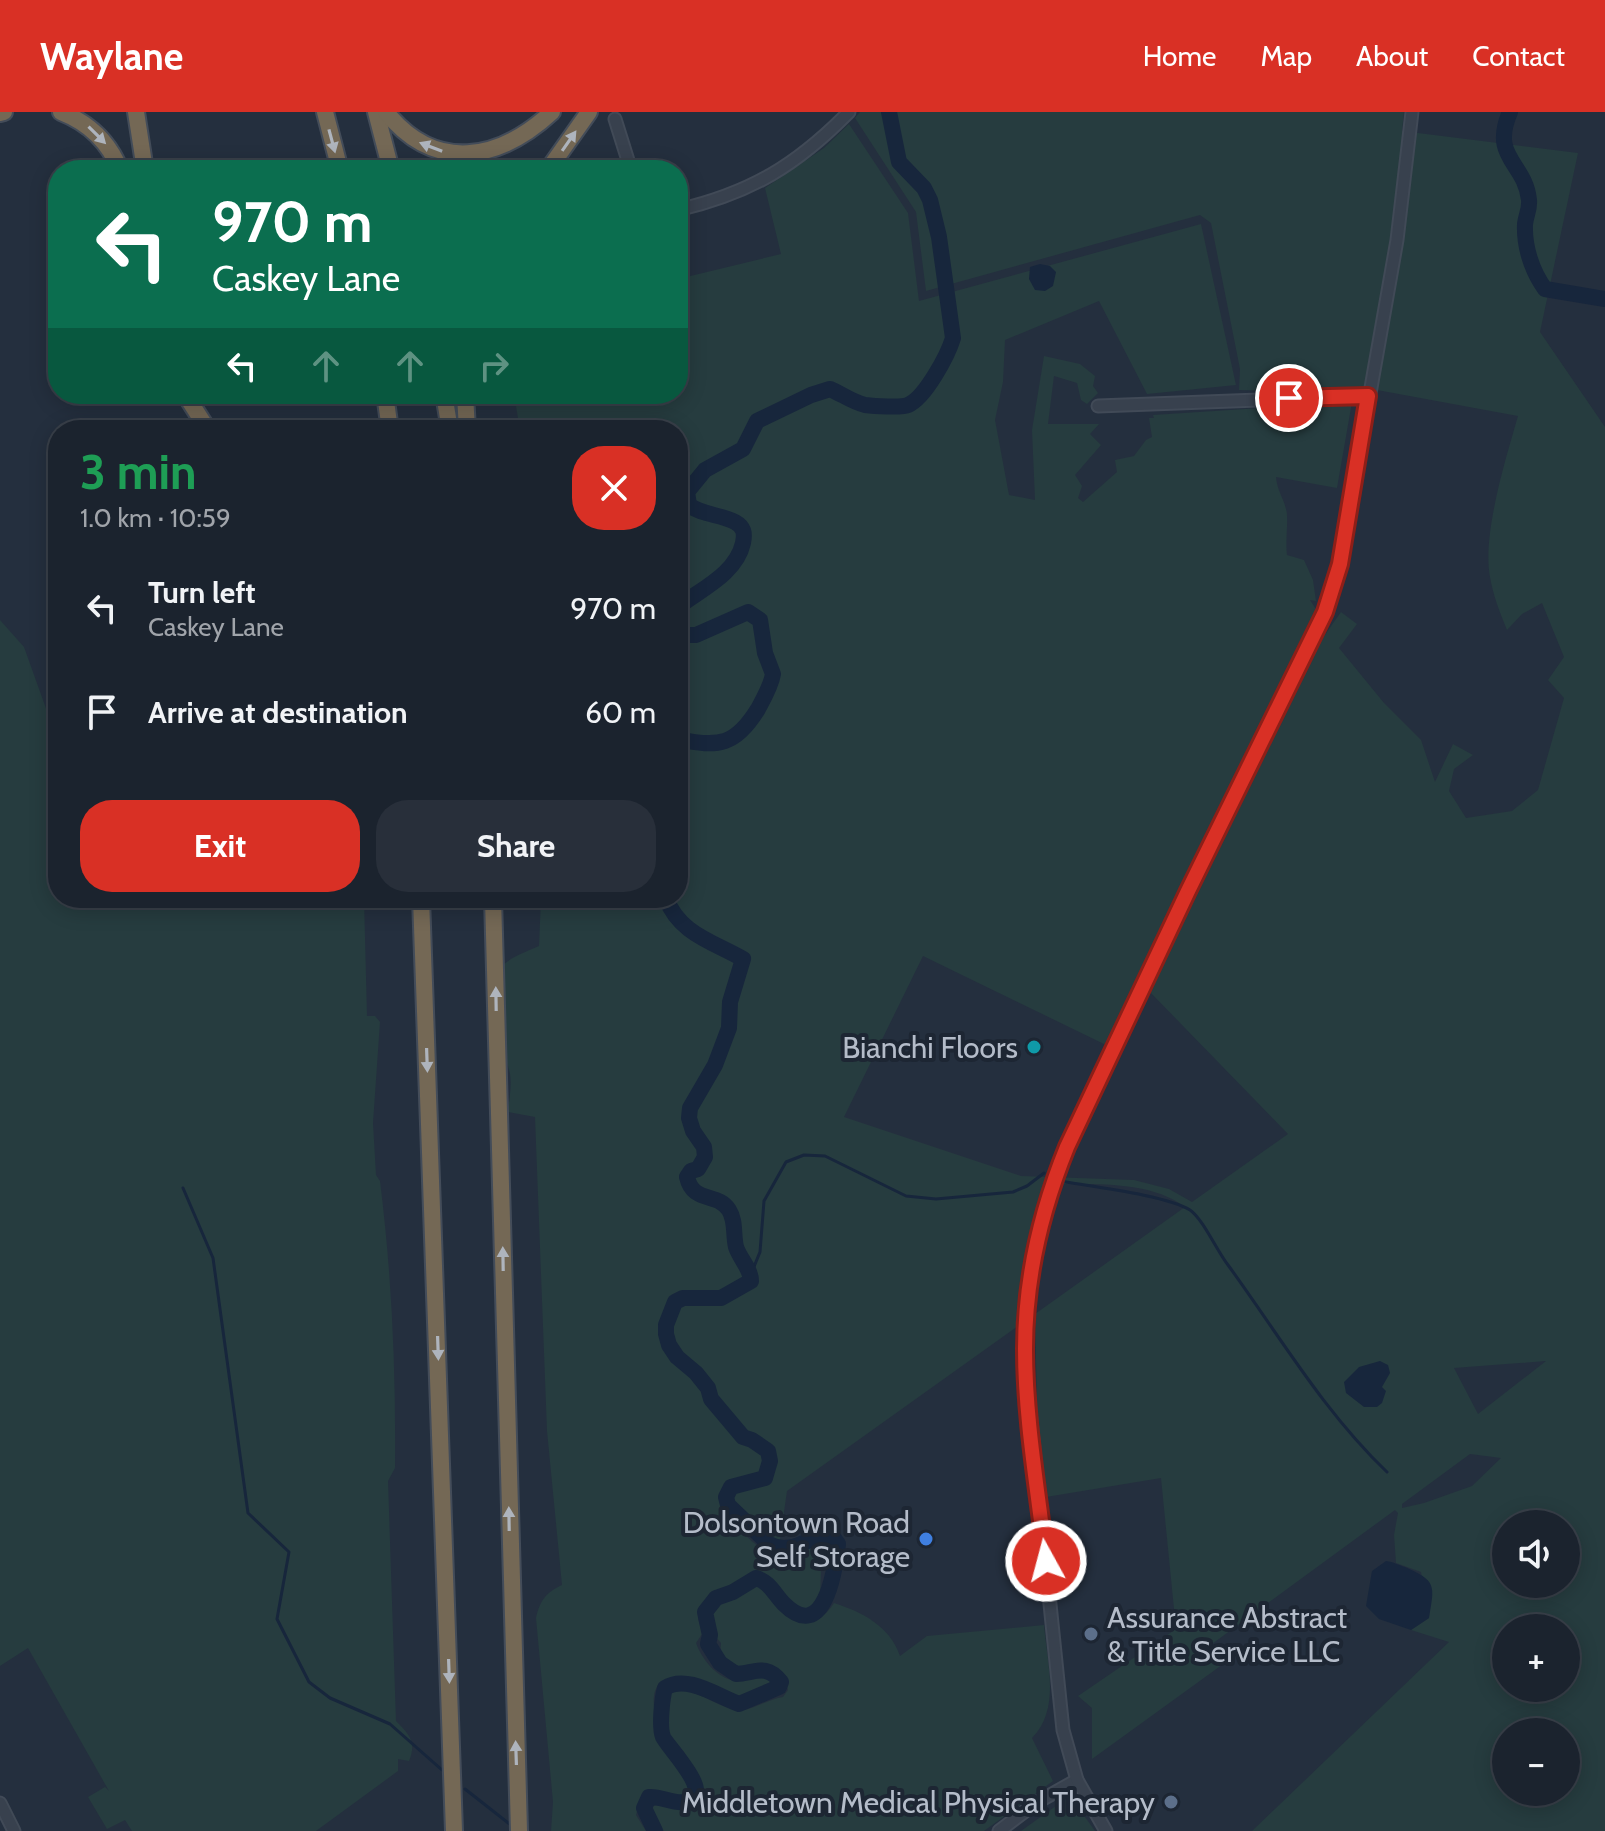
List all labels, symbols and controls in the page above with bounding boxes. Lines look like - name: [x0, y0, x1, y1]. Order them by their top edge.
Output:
- text: Waylane: [40, 33, 183, 80]
- text: Home: [1143, 39, 1216, 73]
- text: Map: [1260, 39, 1312, 73]
- text: About: [1356, 39, 1428, 73]
- text: Contact: [1472, 39, 1565, 73]
- one-way arrow: [87, 125, 106, 144]
- one-way arrow: [327, 129, 339, 154]
- one-way arrow: [561, 130, 577, 152]
- one-way arrow: [419, 140, 443, 152]
- text: 970 m: [212, 188, 372, 256]
- icon: left: [80, 192, 184, 296]
- text: Caskey Lane: [212, 256, 400, 300]
- icon: left: [220, 344, 264, 388]
- icon: ahead: [304, 344, 348, 388]
- icon: ahead: [388, 344, 432, 388]
- icon: right: [472, 344, 516, 388]
- pin: [1255, 364, 1323, 432]
- icon: arrive: [1267, 376, 1311, 420]
- text: 3 min: [80, 443, 196, 501]
- button: close: [572, 446, 656, 530]
- text: 1.0 km · 10:59: [80, 502, 231, 534]
- text: Turn left: [148, 574, 256, 611]
- icon: left: [80, 586, 124, 630]
- text: 970 m: [570, 590, 656, 627]
- text: Caskey Lane: [148, 611, 284, 643]
- icon: arrive: [80, 690, 124, 734]
- text: Arrive at destination: [148, 694, 408, 731]
- text: 60 m: [585, 694, 656, 731]
- button: Exit: [80, 800, 360, 892]
- button: Share: [376, 800, 656, 892]
- one-way arrow: [490, 986, 502, 1011]
- place label: Bianchi Floors: [842, 1029, 1018, 1066]
- marker: Bianchi Floors: [1025, 1038, 1043, 1056]
- one-way arrow: [421, 1048, 434, 1073]
- one-way arrow: [496, 1246, 509, 1271]
- one-way arrow: [431, 1336, 444, 1361]
- place label: Dolsontown Road Self Storage: [683, 1504, 910, 1575]
- one-way arrow: [503, 1506, 516, 1531]
- map controls: [1492, 1510, 1580, 1806]
- button: sound: [1492, 1510, 1580, 1598]
- position arrow: [1004, 1519, 1088, 1603]
- marker: Dolsontown Road Self Storage: [917, 1530, 935, 1548]
- place label: Assurance Abstract & Title Service LLC: [1107, 1599, 1347, 1670]
- button: +: [1492, 1614, 1580, 1702]
- marker: Assurance Abstract & Title Service LLC: [1082, 1625, 1100, 1643]
- one-way arrow: [442, 1659, 455, 1684]
- button: −: [1492, 1718, 1580, 1806]
- one-way arrow: [509, 1740, 522, 1765]
- place label: Middletown Medical Physical Therapy: [682, 1784, 1155, 1821]
- marker: Middletown Medical Physical Therapy: [1162, 1793, 1180, 1811]

